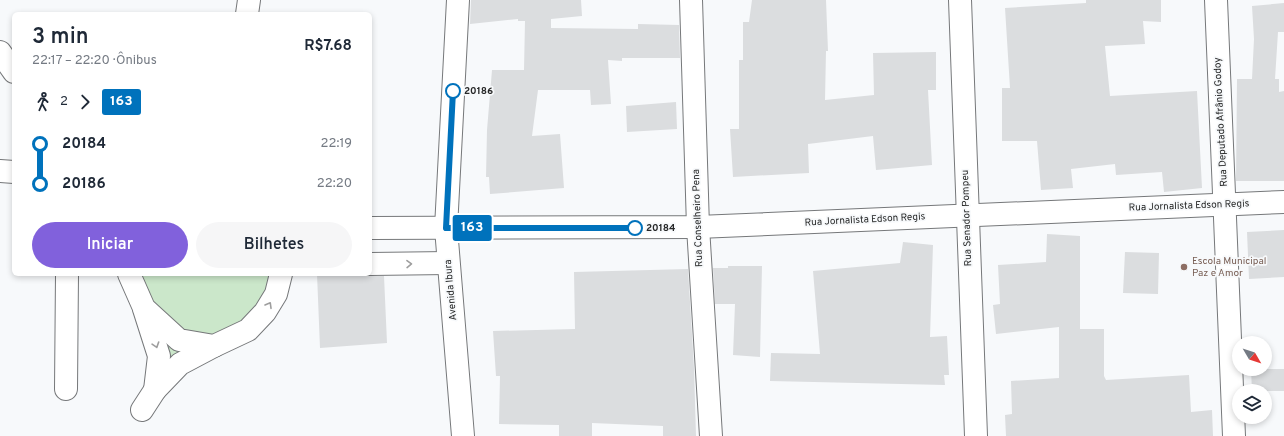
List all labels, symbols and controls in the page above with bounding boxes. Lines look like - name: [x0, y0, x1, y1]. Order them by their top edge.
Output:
- text: 3 min: [32, 24, 88, 51]
- text: R$7.68: [304, 37, 352, 56]
- text: 22:17 – 22:20 · Ônibus: [32, 53, 157, 69]
- street label: Rua Deputado Afrânio Godoy: [1211, 57, 1231, 187]
- marker: 20186: [445, 83, 461, 99]
- place label: 20186: [464, 85, 493, 98]
- icon: walk: [32, 91, 54, 113]
- icon: forward: [74, 91, 96, 113]
- text: 163: [110, 93, 133, 110]
- text: 2: [60, 94, 68, 110]
- text: 20184: [62, 135, 106, 154]
- text: 22:19: [321, 136, 352, 152]
- street label: Rua Conselheiro Pena: [690, 169, 706, 267]
- street label: Rua Senador Pompeu: [959, 169, 975, 267]
- text: 20186: [62, 175, 106, 194]
- text: 22:20: [317, 176, 352, 192]
- street label: Rua Jornalista Edson Regis: [1128, 197, 1250, 215]
- street label: Rua Jornalista Edson Regis: [804, 210, 926, 230]
- line badge: 163: [449, 215, 495, 241]
- text: 163: [461, 219, 483, 236]
- marker: 20184: [627, 220, 643, 236]
- button: Iniciar: [32, 222, 188, 268]
- button: Bilhetes: [196, 222, 352, 268]
- place label: 20184: [646, 222, 675, 235]
- place label: Escola Municipal Paz e Amor: [1192, 255, 1266, 280]
- street label: Avenida Ibura: [442, 259, 460, 321]
- one-way arrow: [406, 260, 412, 268]
- marker: Escola Municipal Paz e Amor: [1179, 262, 1189, 272]
- one-way arrow: [265, 302, 272, 309]
- north arrow: [1232, 336, 1272, 376]
- map controls: [1232, 336, 1272, 424]
- one-way arrow: [151, 341, 160, 348]
- button: layers: [1232, 384, 1272, 424]

